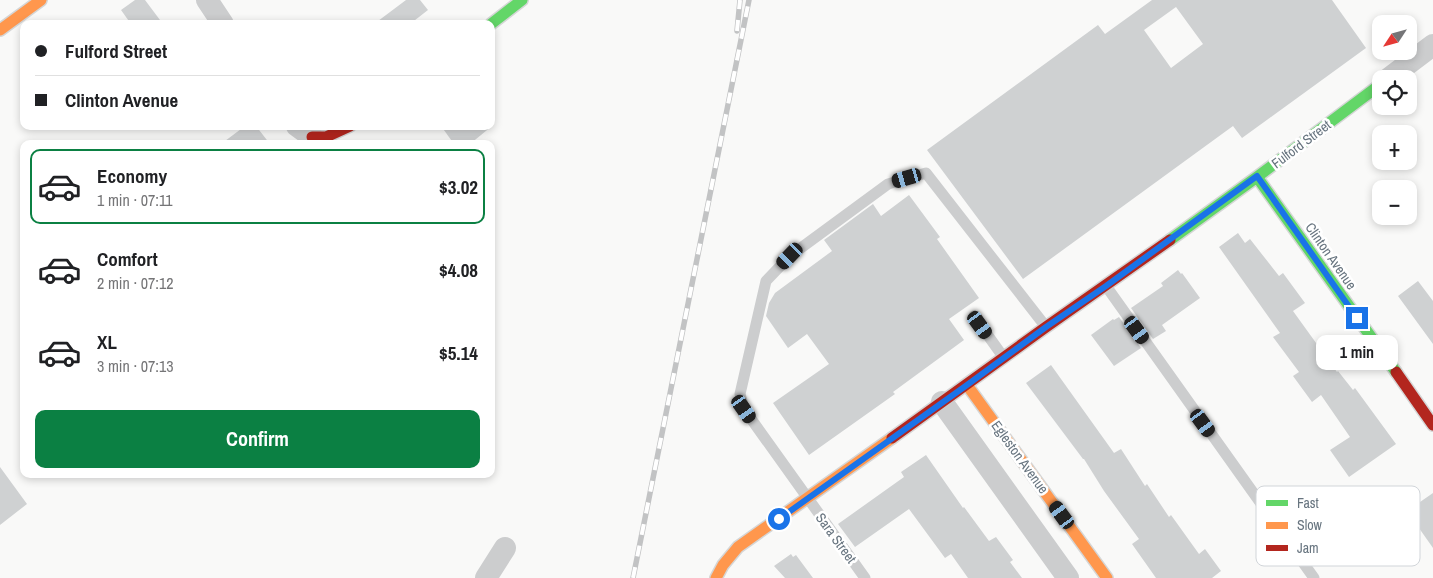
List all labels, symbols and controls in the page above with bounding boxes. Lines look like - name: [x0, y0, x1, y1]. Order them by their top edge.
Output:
- north arrow: [1372, 15, 1418, 60]
- map controls: [1372, 15, 1417, 225]
- text: Fulford Street: [65, 38, 167, 64]
- button: locate: [1372, 70, 1417, 115]
- text: Clinton Avenue: [65, 87, 178, 113]
- street label: Fulford Street: [1268, 116, 1334, 172]
- button: +: [1372, 125, 1417, 170]
- text: Economy: [97, 163, 167, 189]
- icon: car: [37, 164, 82, 209]
- car: [890, 167, 923, 189]
- text: $3.02: [439, 174, 478, 200]
- button: −: [1372, 180, 1417, 225]
- text: 1 min · 07:11: [97, 189, 173, 211]
- street label: Clinton Avenue: [1301, 219, 1361, 293]
- car: [774, 240, 805, 272]
- text: Comfort: [97, 246, 158, 272]
- icon: car: [37, 247, 82, 292]
- text: $4.08: [439, 257, 478, 283]
- text: 2 min · 07:12: [97, 272, 174, 294]
- route end: [1346, 307, 1368, 329]
- car: [965, 308, 994, 342]
- car: [1122, 313, 1151, 347]
- text: XL: [97, 329, 117, 355]
- icon: car: [37, 330, 82, 375]
- callout: 1 min: [1316, 336, 1398, 370]
- text: $5.14: [439, 340, 478, 366]
- text: 1 min: [1340, 341, 1374, 363]
- text: 3 min · 07:13: [97, 355, 174, 377]
- car: [729, 392, 758, 426]
- car: [1188, 406, 1217, 440]
- button: Confirm: [35, 410, 480, 468]
- street label: Egleston Avenue: [987, 417, 1053, 497]
- legend: [1256, 486, 1420, 566]
- text: Fast: [1297, 494, 1319, 512]
- car: [1047, 498, 1076, 532]
- route start: [768, 508, 790, 530]
- street label: Sara Street: [812, 509, 860, 567]
- text: Slow: [1297, 516, 1323, 534]
- text: Jam: [1297, 539, 1319, 557]

